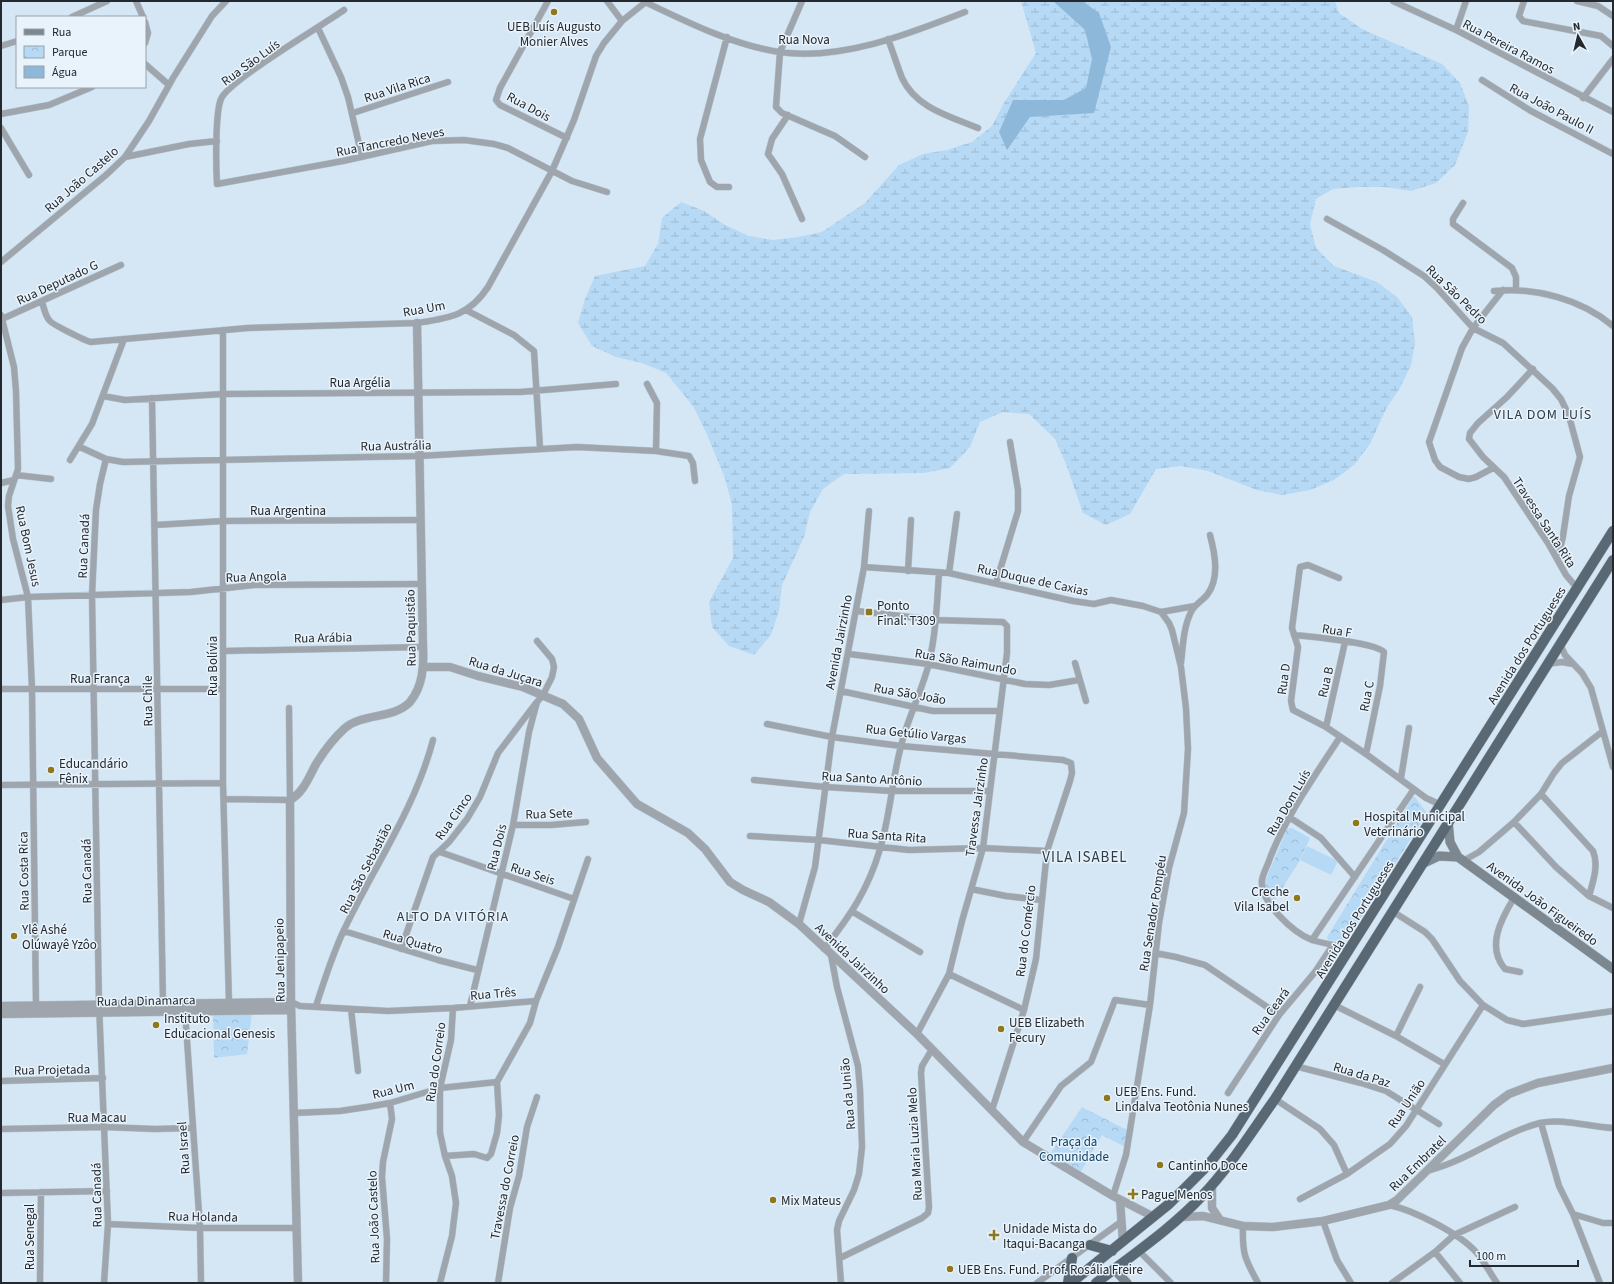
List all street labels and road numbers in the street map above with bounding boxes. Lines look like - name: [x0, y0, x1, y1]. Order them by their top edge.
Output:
- street label: Rua Pereira Ramos: [1459, 15, 1558, 79]
- street label: Rua Nova: [778, 31, 830, 49]
- street label: Rua São Luís: [218, 35, 284, 90]
- street label: Rua Vila Rica: [362, 69, 433, 107]
- street label: Rua João Paulo II: [1506, 79, 1597, 139]
- street label: Rua Dois: [503, 88, 554, 126]
- street label: Rua Tancredo Neves: [335, 123, 446, 161]
- street label: Rua João Castelo: [41, 142, 123, 217]
- street label: Rua Deputado G: [14, 256, 101, 310]
- street label: Rua São Pedro: [1422, 261, 1491, 329]
- street label: Rua Um: [402, 296, 447, 322]
- street label: Rua Argélia: [330, 374, 390, 392]
- street label: Rua Austrália: [360, 436, 432, 456]
- street label: Travessa Santa Rita: [1508, 474, 1580, 571]
- street label: Rua Argentina: [250, 502, 326, 520]
- street label: Rua Bom Jesus: [11, 504, 45, 589]
- street label: Rua Canadá: [74, 513, 94, 579]
- street label: Rua Duque de Caxias: [976, 559, 1091, 601]
- street label: Rua Angola: [225, 567, 287, 587]
- street label: Avenida dos Portugueses: [1483, 583, 1571, 708]
- street label: Rua Paquistão: [401, 589, 421, 667]
- street label: Avenida Jairzinho: [821, 593, 857, 691]
- street label: Rua F: [1321, 620, 1354, 642]
- street label: Rua Arábia: [294, 628, 352, 648]
- street label: Rua Bolívia: [204, 636, 222, 696]
- street label: Rua São Raimundo: [913, 644, 1018, 680]
- street label: Rua da Juçara: [467, 652, 545, 692]
- street label: Rua D: [1273, 662, 1295, 696]
- street label: Rua B: [1314, 665, 1338, 699]
- street label: Rua França: [70, 670, 130, 688]
- street label: Rua Chile: [139, 675, 157, 727]
- street label: Rua São João: [872, 679, 948, 709]
- street label: Rua C: [1355, 679, 1379, 713]
- street label: Rua Getúlio Vargas: [865, 720, 968, 748]
- street label: Travessa Jairzinho: [961, 756, 993, 858]
- street label: Rua Dom Luís: [1263, 766, 1315, 839]
- street label: Rua Santo Antônio: [821, 767, 923, 791]
- street label: Rua Cinco: [431, 789, 477, 844]
- street label: Rua Sete: [525, 804, 573, 824]
- street label: Rua São Sebastião: [335, 820, 397, 917]
- street label: Rua Dois: [483, 822, 512, 872]
- street label: Rua Santa Rita: [847, 824, 927, 848]
- street label: Rua Costa Rica: [14, 831, 34, 911]
- street label: Rua Canadá: [77, 838, 97, 904]
- street label: Rua Senador Pompéu: [1135, 854, 1171, 973]
- street label: Avenida dos Portugueses: [1311, 857, 1399, 982]
- street label: Avenida João Figueiredo: [1483, 857, 1602, 950]
- street label: Rua Seis: [508, 858, 558, 890]
- street label: Rua do Comércio: [1011, 884, 1041, 978]
- street label: Rua Jenipapeio: [270, 918, 290, 1002]
- street label: Avenida Jairzinho: [811, 919, 894, 998]
- street label: Rua Quatro: [381, 925, 445, 959]
- street label: Rua Três: [469, 983, 517, 1005]
- street label: Rua Ceará: [1247, 984, 1294, 1039]
- street label: Rua da Dinamarca: [96, 991, 196, 1011]
- street label: Rua do Correio: [421, 1021, 451, 1103]
- street label: Rua da União: [836, 1057, 860, 1131]
- street label: Rua da Paz: [1331, 1058, 1393, 1092]
- street label: Rua Projetada: [14, 1060, 90, 1080]
- street label: Rua União: [1384, 1075, 1430, 1132]
- street label: Rua Um: [370, 1076, 416, 1104]
- street label: Rua Maria Luzia Melo: [903, 1087, 927, 1201]
- street label: Rua Macau: [67, 1109, 127, 1127]
- street label: Rua Israel: [173, 1121, 195, 1175]
- street label: Rua Embratel: [1385, 1132, 1450, 1196]
- street label: Travessa do Correio: [486, 1133, 524, 1241]
- street label: Rua Canadá: [87, 1162, 107, 1228]
- street label: Rua João Castelo: [363, 1170, 385, 1264]
- street label: Rua Senegal: [21, 1204, 39, 1270]
- street label: Rua Holanda: [168, 1207, 238, 1227]

